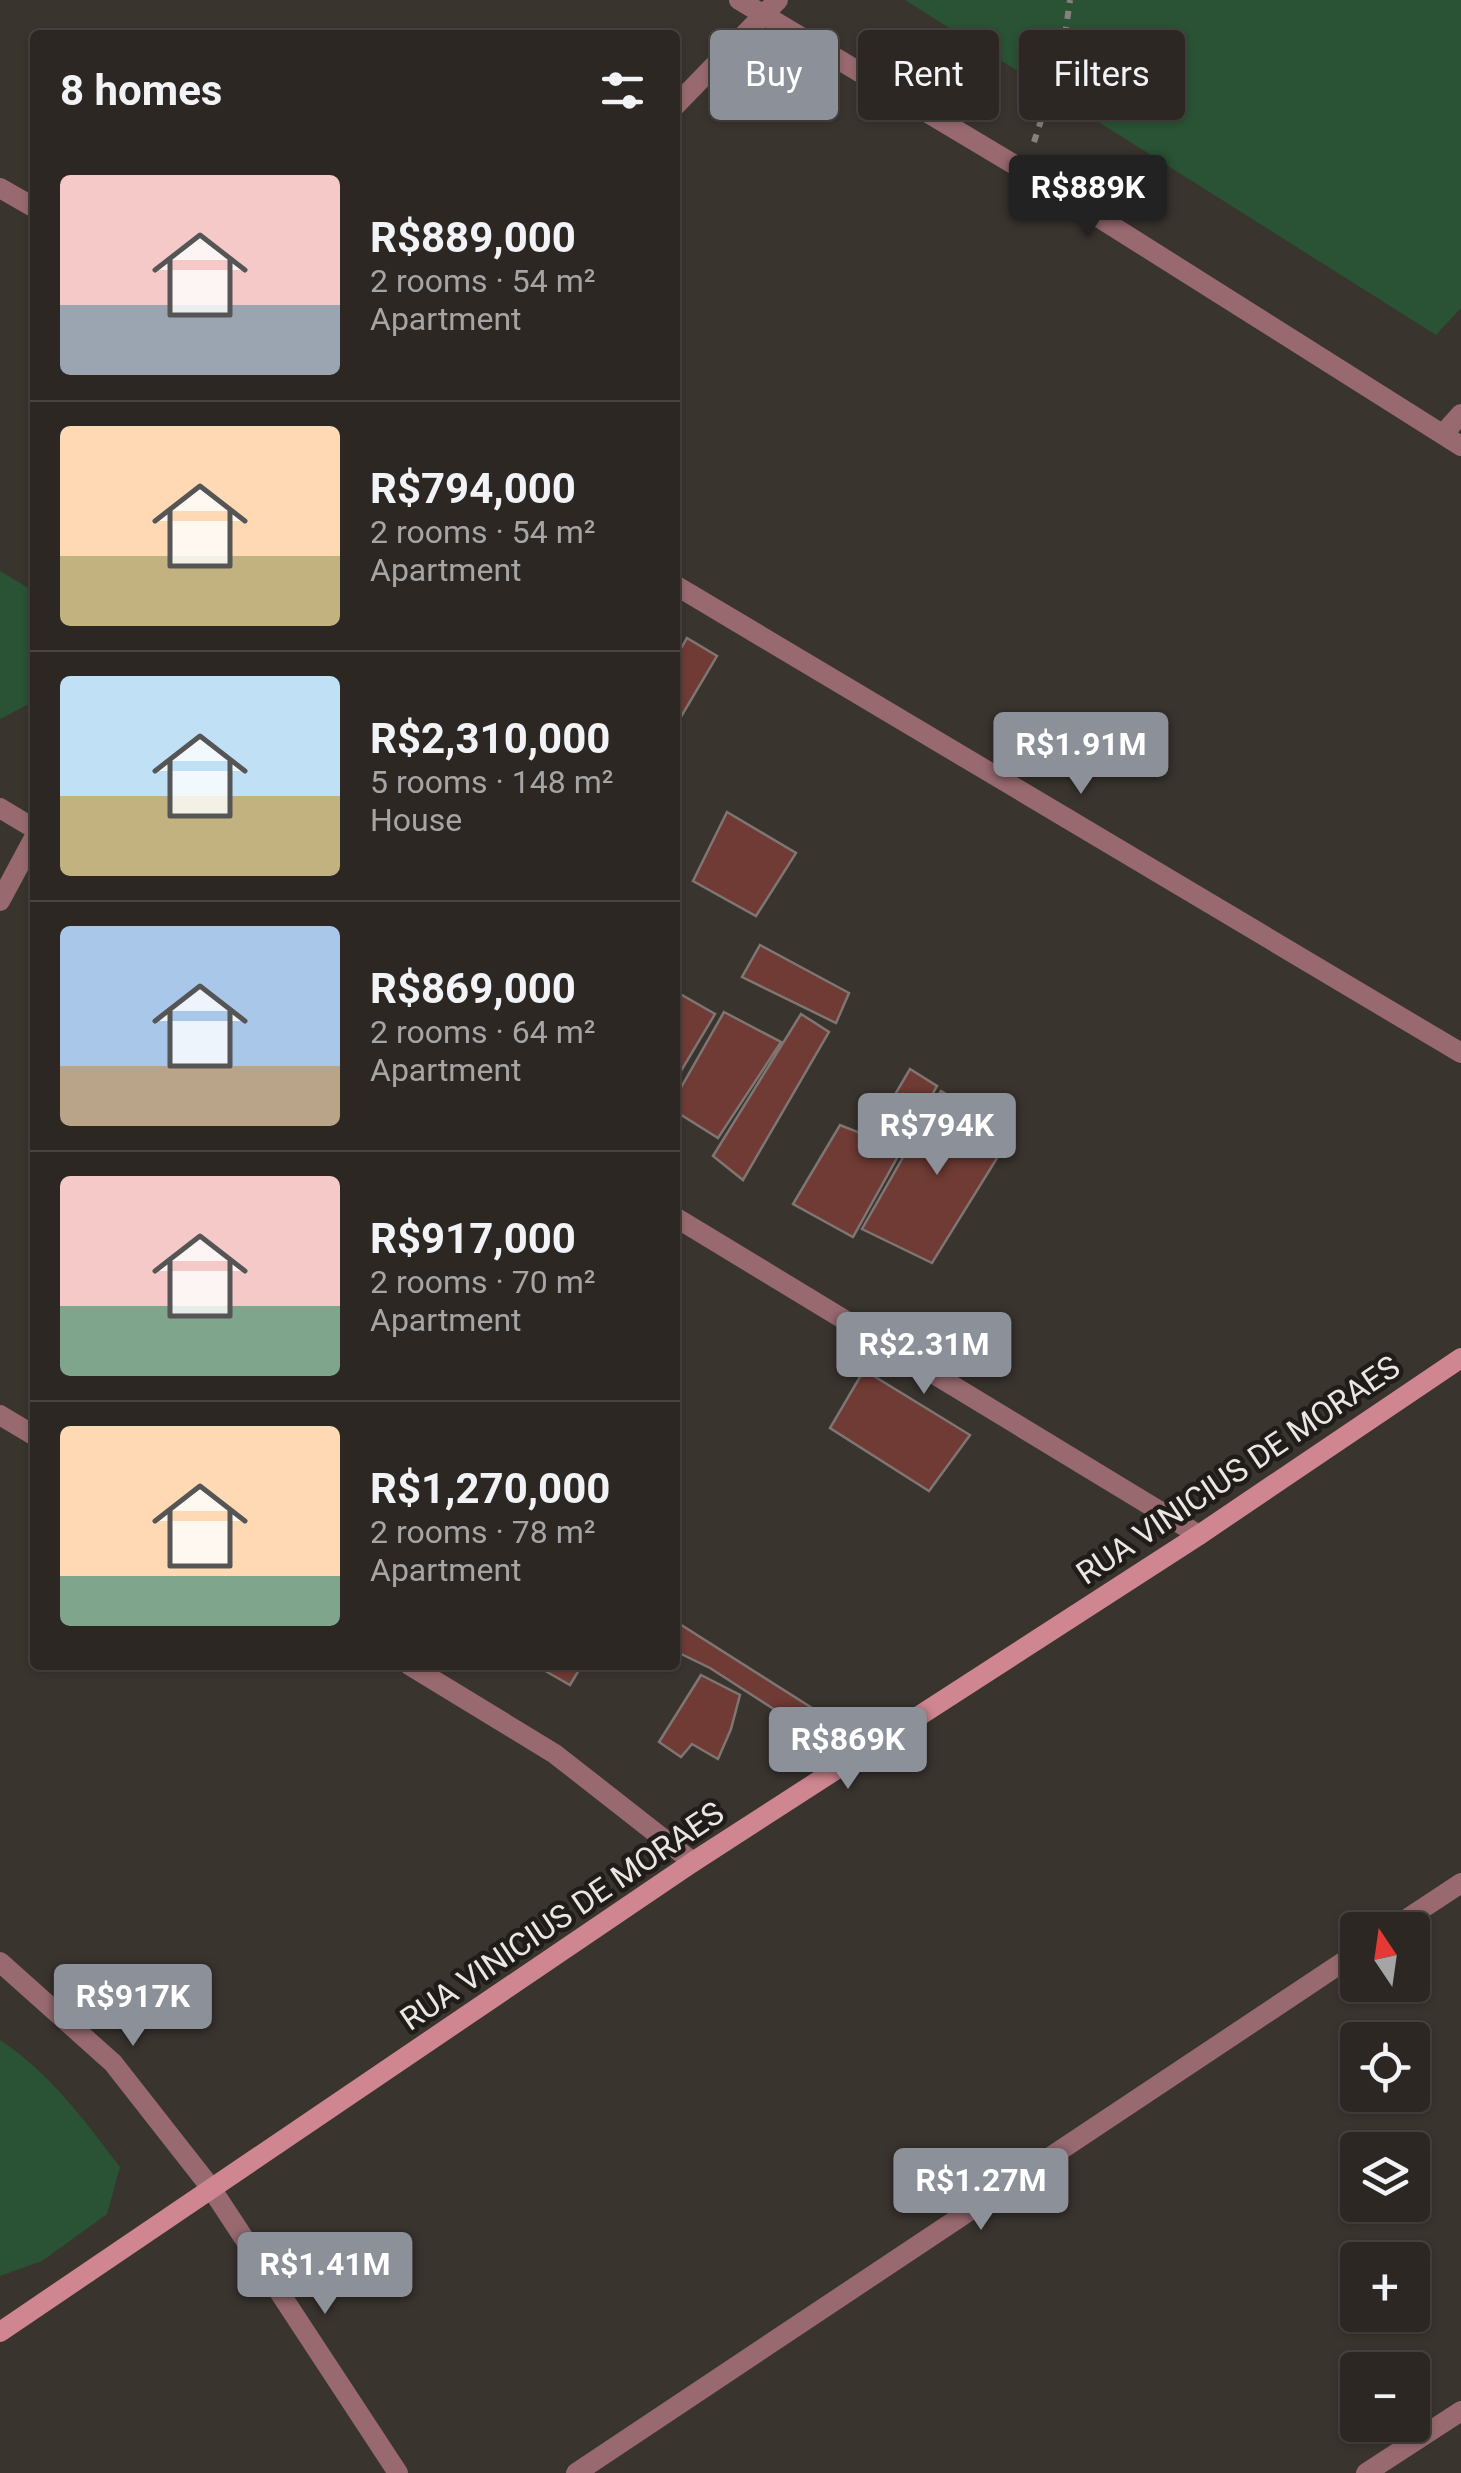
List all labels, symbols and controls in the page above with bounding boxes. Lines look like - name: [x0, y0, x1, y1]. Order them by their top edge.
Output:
- chip: Buy: [710, 30, 838, 120]
- chip: Rent: [858, 30, 999, 120]
- chip: Filters: [1019, 30, 1185, 120]
- icon: filters: [595, 63, 650, 118]
- text: 8 homes: [60, 66, 222, 115]
- pin: R$889K: [1007, 155, 1169, 240]
- text: R$889K: [1031, 168, 1145, 206]
- text: R$889,000: [370, 213, 576, 262]
- icon: home: [140, 215, 260, 335]
- text: 2 rooms · 54 m²: [370, 262, 595, 300]
- text: Apartment: [370, 300, 522, 338]
- text: R$794,000: [370, 464, 576, 513]
- icon: home: [140, 466, 260, 586]
- text: 2 rooms · 54 m²: [370, 513, 595, 551]
- text: Apartment: [370, 551, 522, 589]
- pin: R$1.91M: [989, 712, 1173, 797]
- text: R$2,310,000: [370, 714, 610, 763]
- icon: home: [140, 716, 260, 836]
- text: R$1.91M: [1015, 725, 1147, 763]
- text: 5 rooms · 148 m²: [370, 763, 613, 801]
- text: House: [370, 801, 462, 839]
- text: R$869,000: [370, 964, 576, 1013]
- icon: home: [140, 966, 260, 1086]
- text: 2 rooms · 64 m²: [370, 1013, 595, 1051]
- text: Apartment: [370, 1051, 522, 1089]
- pin: R$794K: [856, 1093, 1018, 1178]
- text: R$794K: [880, 1106, 994, 1144]
- text: R$917,000: [370, 1214, 576, 1263]
- icon: home: [140, 1216, 260, 1336]
- text: 2 rooms · 70 m²: [370, 1263, 595, 1301]
- text: Apartment: [370, 1301, 522, 1339]
- pin: R$2.31M: [832, 1312, 1016, 1397]
- text: R$2.31M: [858, 1325, 990, 1363]
- street label: RUA VINICIUS DE MORAES: [1069, 1348, 1407, 1592]
- text: R$1,270,000: [370, 1464, 610, 1513]
- icon: home: [140, 1466, 260, 1586]
- text: 2 rooms · 78 m²: [370, 1513, 595, 1551]
- text: Apartment: [370, 1551, 522, 1589]
- pin: R$869K: [767, 1707, 929, 1792]
- text: R$869K: [791, 1720, 905, 1758]
- street label: RUA VINICIUS DE MORAES: [393, 1794, 731, 2038]
- north arrow: [1340, 1912, 1430, 2002]
- map controls: [1340, 1912, 1430, 2442]
- pin: R$917K: [52, 1964, 214, 2049]
- text: R$917K: [76, 1977, 190, 2015]
- button: locate: [1340, 2022, 1430, 2112]
- button: layers: [1340, 2132, 1430, 2222]
- pin: R$1.27M: [889, 2148, 1073, 2233]
- text: R$1.27M: [915, 2161, 1047, 2199]
- pin: R$1.41M: [233, 2232, 417, 2317]
- button: +: [1340, 2242, 1430, 2332]
- text: R$1.41M: [259, 2245, 391, 2283]
- button: −: [1340, 2352, 1430, 2442]

